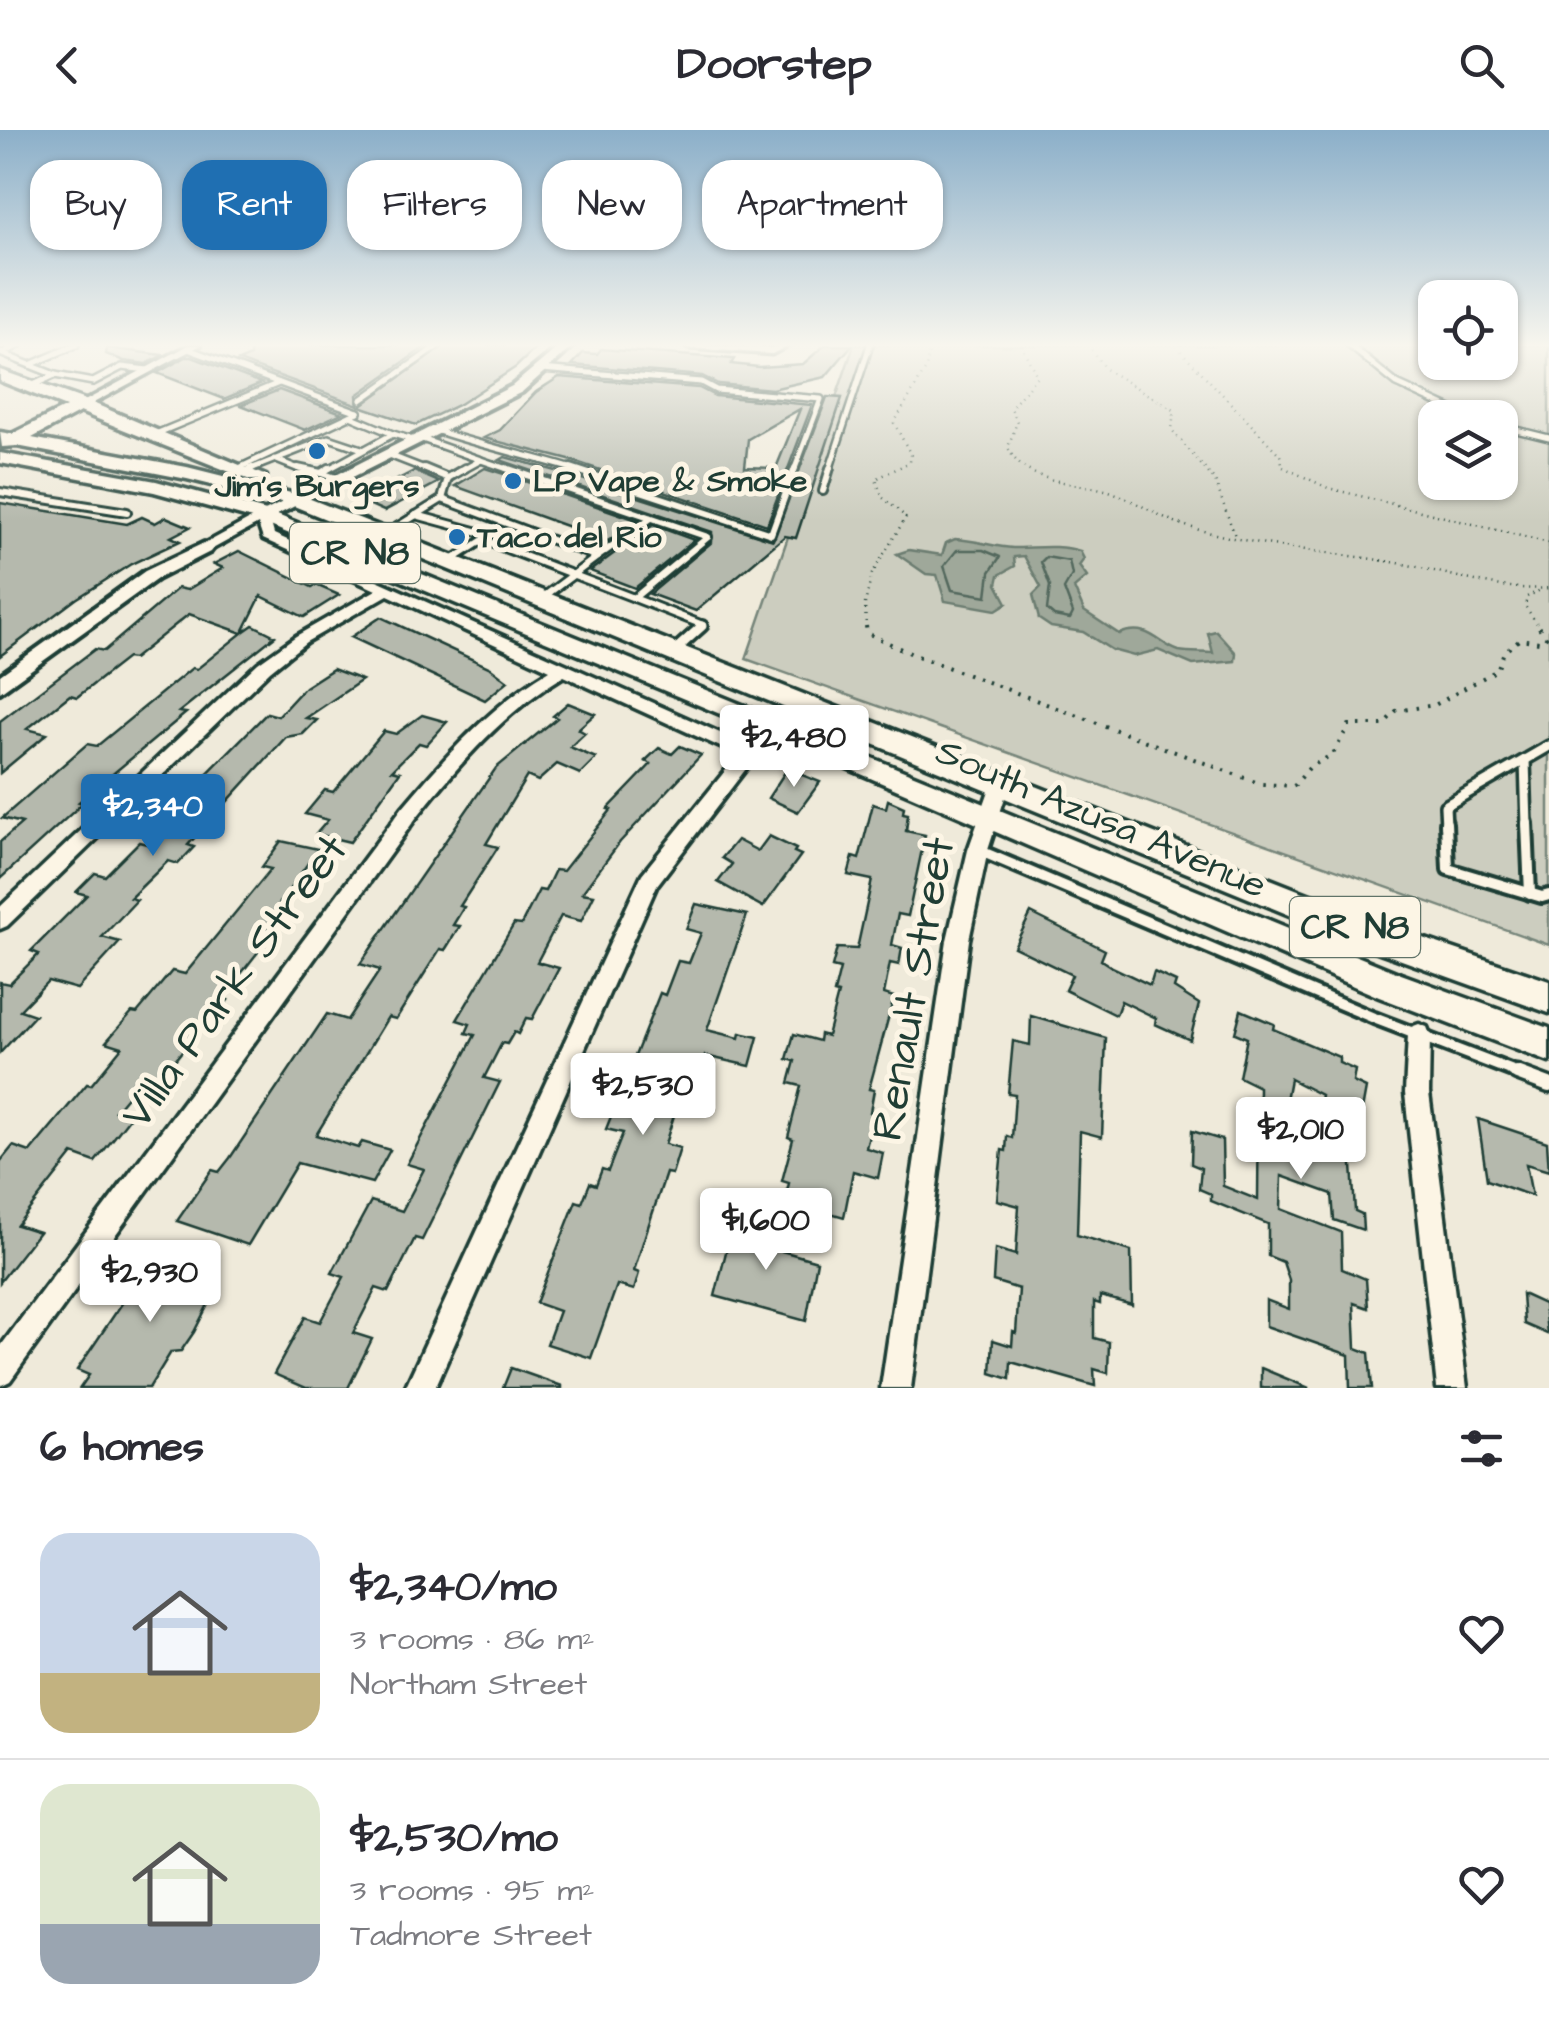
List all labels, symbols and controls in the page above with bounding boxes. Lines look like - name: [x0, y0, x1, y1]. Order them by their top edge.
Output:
- text: Doorstep: [677, 34, 872, 96]
- icon: back: [40, 38, 95, 93]
- icon: search: [1454, 38, 1509, 93]
- chip: Buy: [30, 160, 162, 250]
- chip: Rent: [182, 160, 327, 250]
- chip: Filters: [347, 160, 522, 250]
- chip: New: [542, 160, 682, 250]
- chip: Apartment: [702, 160, 943, 250]
- map controls: [1418, 280, 1518, 500]
- button: locate: [1418, 280, 1518, 380]
- button: layers: [1418, 400, 1518, 500]
- marker: Jim's Burgers: [306, 440, 328, 462]
- place label: LP Vape & Smoke: [533, 459, 807, 504]
- place label: Jim's Burgers: [214, 464, 419, 510]
- marker: LP Vape & Smoke: [502, 470, 524, 492]
- place label: Taco del Rio: [476, 515, 663, 560]
- road number: CR N8: [290, 523, 420, 583]
- marker: Taco del Rio: [446, 526, 468, 548]
- pin: $2,480: [713, 705, 875, 790]
- text: $2,480: [742, 715, 846, 760]
- street label: South Azusa Avenue: [928, 726, 1274, 912]
- pin: $2,340: [72, 774, 234, 859]
- text: $2,340: [103, 784, 203, 829]
- street label: Villa Park Street: [107, 822, 363, 1142]
- street label: Renault Street: [857, 833, 971, 1145]
- road number: CR N8: [1290, 897, 1420, 957]
- pin: $2,530: [562, 1053, 724, 1138]
- text: $2,530: [593, 1063, 693, 1108]
- pin: $2,010: [1220, 1097, 1382, 1182]
- text: $2,010: [1258, 1107, 1344, 1152]
- pin: $1,600: [685, 1188, 847, 1273]
- text: $1,600: [722, 1198, 810, 1243]
- pin: $2,930: [69, 1240, 231, 1325]
- text: $2,930: [102, 1250, 198, 1295]
- text: 6 homes: [40, 1419, 204, 1477]
- icon: filters: [1454, 1421, 1509, 1476]
- text: $2,340/mo: [350, 1559, 557, 1617]
- icon: home: [120, 1573, 240, 1693]
- icon: heart: [1454, 1606, 1509, 1661]
- text: 3 rooms · 86 m²: [350, 1617, 594, 1662]
- text: Northam Street: [350, 1662, 587, 1707]
- text: $2,530/mo: [350, 1810, 558, 1868]
- icon: home: [120, 1824, 240, 1944]
- icon: heart: [1454, 1857, 1509, 1912]
- text: 3 rooms · 95 m²: [350, 1868, 594, 1913]
- text: Tadmore Street: [350, 1913, 592, 1958]

